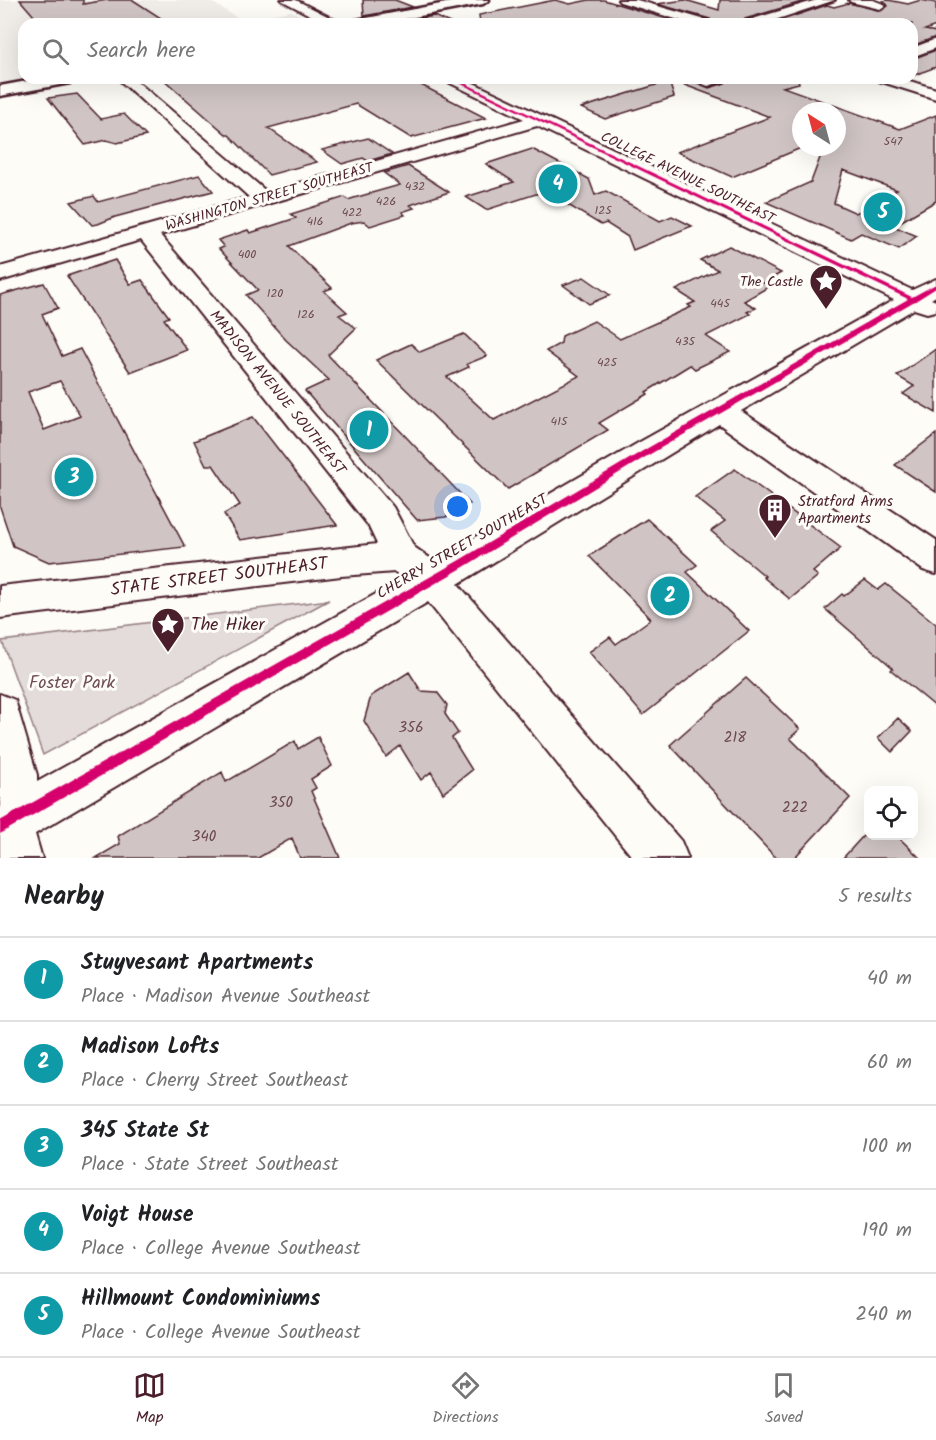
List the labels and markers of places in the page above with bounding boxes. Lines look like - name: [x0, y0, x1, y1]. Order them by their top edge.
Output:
- pin: 4: [538, 162, 578, 207]
- pin: 5: [864, 190, 902, 234]
- place icon: The Castle: [808, 263, 844, 310]
- place label: The Castle: [740, 271, 804, 293]
- pin: 1: [350, 408, 388, 452]
- pin: 3: [54, 454, 94, 500]
- place label: Stratford Arms Apartments: [798, 490, 894, 531]
- building icon: Stratford Arms Apartments: [757, 492, 793, 539]
- pin: 2: [650, 574, 690, 618]
- place icon: The Hiker: [150, 606, 186, 653]
- place label: The Hiker: [191, 611, 265, 640]

